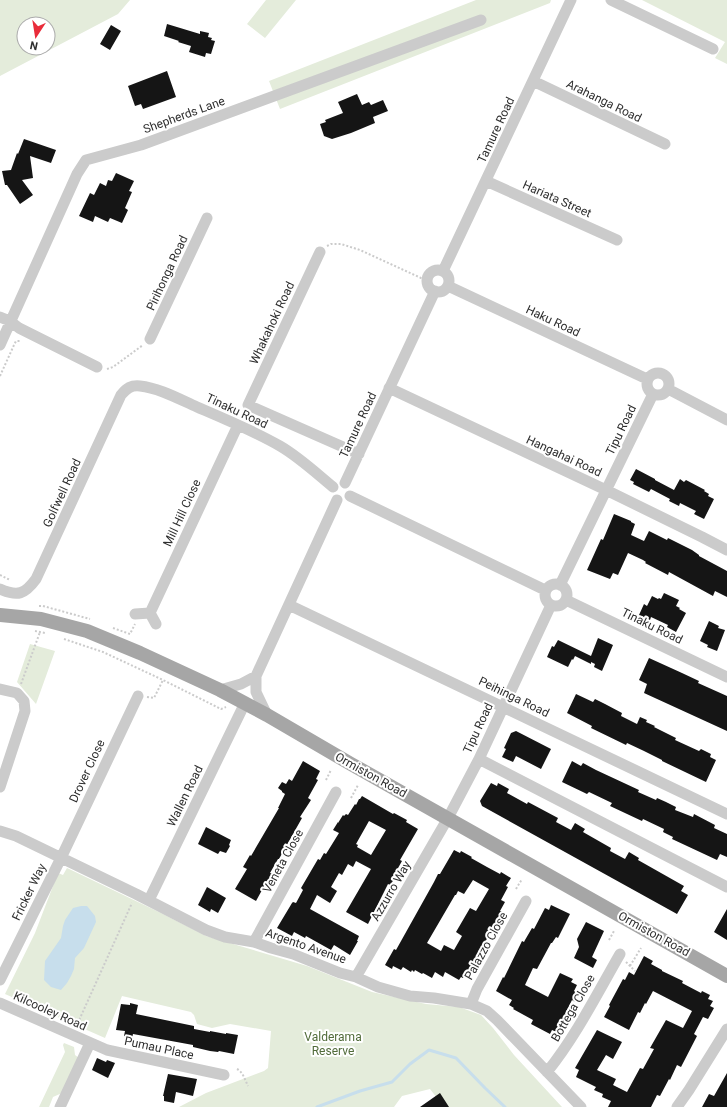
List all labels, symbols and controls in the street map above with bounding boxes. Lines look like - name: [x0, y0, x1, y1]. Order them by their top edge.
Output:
- north arrow: [16, 16, 56, 56]
- text: N: [29, 38, 39, 52]
- street label: Arahanga Road: [564, 77, 644, 125]
- street label: Shepherds Lane: [141, 94, 227, 136]
- street label: Tamure Road: [475, 95, 517, 165]
- street label: Hariata Street: [520, 178, 594, 220]
- street label: Pirihonga Road: [143, 233, 191, 313]
- street label: Whakahoki Road: [247, 280, 297, 366]
- street label: Haku Road: [524, 302, 582, 340]
- street label: Tamure Road: [337, 390, 379, 460]
- street label: Tinaku Road: [204, 391, 270, 431]
- street label: Tipu Road: [603, 403, 639, 457]
- street label: Hangahai Road: [524, 432, 604, 480]
- street label: Golfwell Road: [40, 457, 84, 529]
- street label: Mill Hill Close: [160, 477, 204, 549]
- street label: Tinaku Road: [619, 605, 685, 647]
- street label: Peihinga Road: [476, 674, 552, 720]
- street label: Tipu Road: [460, 701, 496, 755]
- street label: Drover Close: [66, 737, 108, 805]
- street label: Ormiston Road: [333, 750, 409, 800]
- street label: Wallen Road: [164, 763, 206, 829]
- street label: Veneta Close: [260, 827, 306, 895]
- street label: Azzurro Way: [368, 858, 414, 923]
- street label: Fricker Way: [9, 861, 49, 923]
- street label: Ormiston Road: [616, 909, 692, 959]
- street label: Palazzo Close: [462, 910, 510, 982]
- street label: Argento Avenue: [264, 926, 348, 966]
- street label: Bottega Close: [548, 972, 598, 1044]
- street label: Kilcooley Road: [11, 989, 89, 1033]
- park label: Valderama Reserve: [304, 1030, 362, 1058]
- street label: Pumau Place: [123, 1034, 195, 1062]

